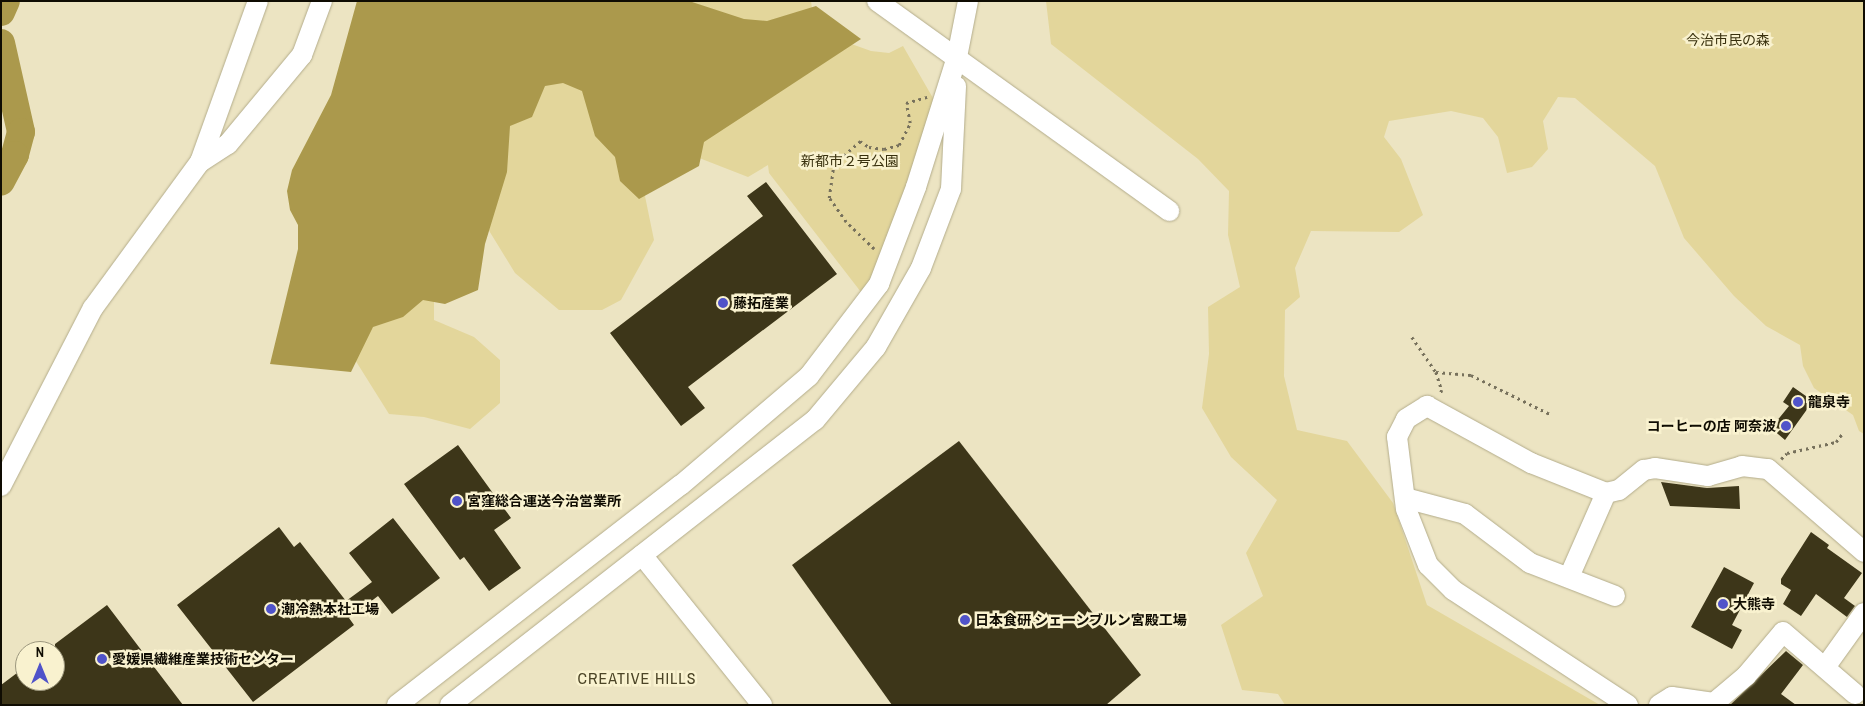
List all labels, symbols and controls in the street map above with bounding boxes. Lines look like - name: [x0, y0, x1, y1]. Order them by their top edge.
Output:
- park label: 今治市民の森: [1686, 32, 1770, 48]
- park label: 新都市２号公園: [801, 153, 899, 169]
- place label: 藤拓産業: [733, 295, 789, 311]
- marker: 藤拓産業: [717, 297, 729, 309]
- place label: 龍泉寺: [1808, 394, 1850, 410]
- marker: 龍泉寺: [1792, 396, 1804, 408]
- place label: コーヒーの店 阿奈波: [1647, 418, 1776, 434]
- marker: コーヒーの店 阿奈波: [1780, 420, 1792, 432]
- place label: 宮窪総合運送今治営業所: [467, 493, 621, 509]
- marker: 宮窪総合運送今治営業所: [451, 495, 463, 507]
- place label: 大熊寺: [1733, 596, 1775, 612]
- marker: 大熊寺: [1717, 598, 1729, 610]
- place label: 潮冷熱本社工場: [281, 601, 379, 617]
- marker: 潮冷熱本社工場: [265, 603, 277, 615]
- place label: 日本食研 シェーンブルン宮殿工場: [975, 612, 1188, 628]
- marker: 日本食研 シェーンブルン宮殿工場: [959, 614, 971, 626]
- north arrow: [15, 641, 65, 691]
- text: N: [36, 643, 44, 661]
- place label: 愛媛県繊維産業技術センター: [112, 651, 294, 667]
- marker: 愛媛県繊維産業技術センター: [96, 653, 108, 665]
- district label: CREATIVE HILLS: [576, 668, 698, 688]

